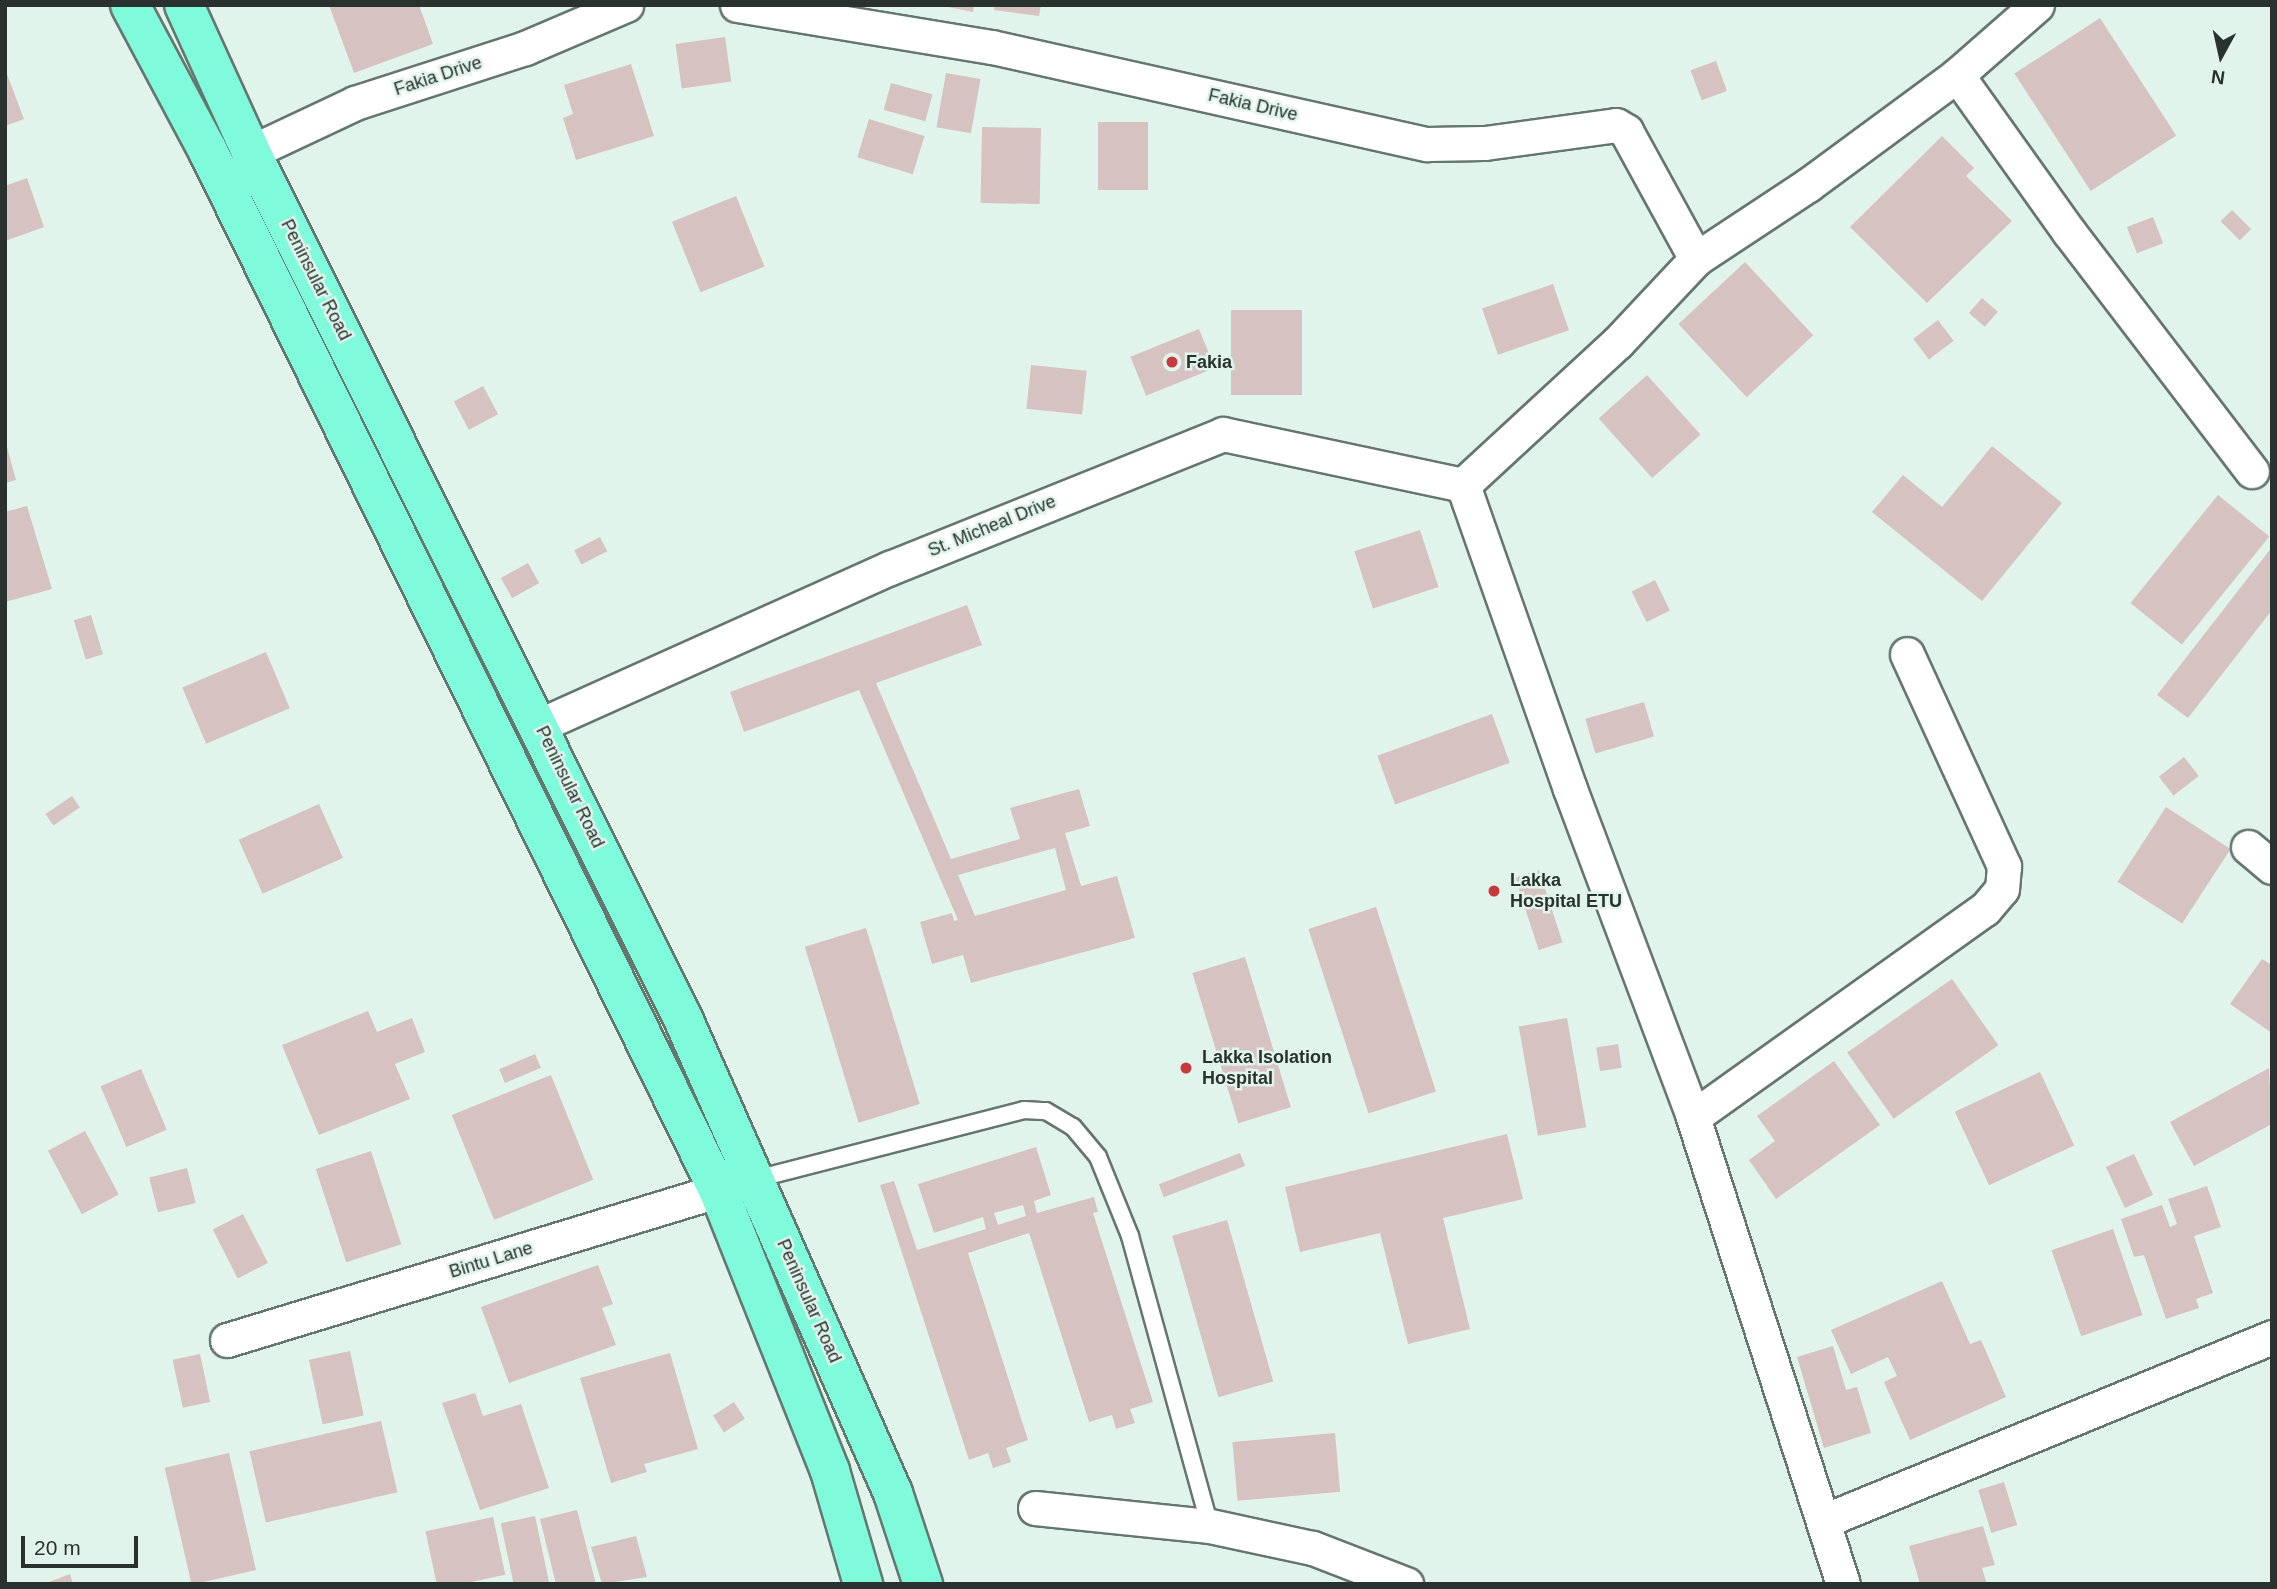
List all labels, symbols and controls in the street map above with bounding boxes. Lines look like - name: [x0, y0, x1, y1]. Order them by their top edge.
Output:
- north arrow: [2186, 21, 2256, 91]
- street label: Fakia Drive: [391, 52, 485, 100]
- text: N: [2210, 66, 2226, 89]
- street label: Fakia Drive: [1206, 84, 1300, 126]
- street label: Peninsular Road: [276, 216, 356, 344]
- place label: Fakia: [1186, 351, 1232, 373]
- marker: Fakia: [1164, 354, 1180, 370]
- street label: St. Micheal Drive: [925, 491, 1059, 561]
- street label: Peninsular Road: [531, 722, 609, 852]
- place label: Lakka Hospital ETU: [1510, 870, 1622, 912]
- marker: Lakka Hospital ETU: [1484, 881, 1504, 901]
- place label: Lakka Isolation Hospital: [1202, 1047, 1332, 1090]
- marker: Lakka Isolation Hospital: [1176, 1058, 1196, 1078]
- street label: Peninsular Road: [772, 1236, 846, 1366]
- street label: Bintu Lane: [447, 1237, 535, 1283]
- scale bar: [24, 1522, 142, 1566]
- text: 20 m: [34, 1536, 81, 1559]

